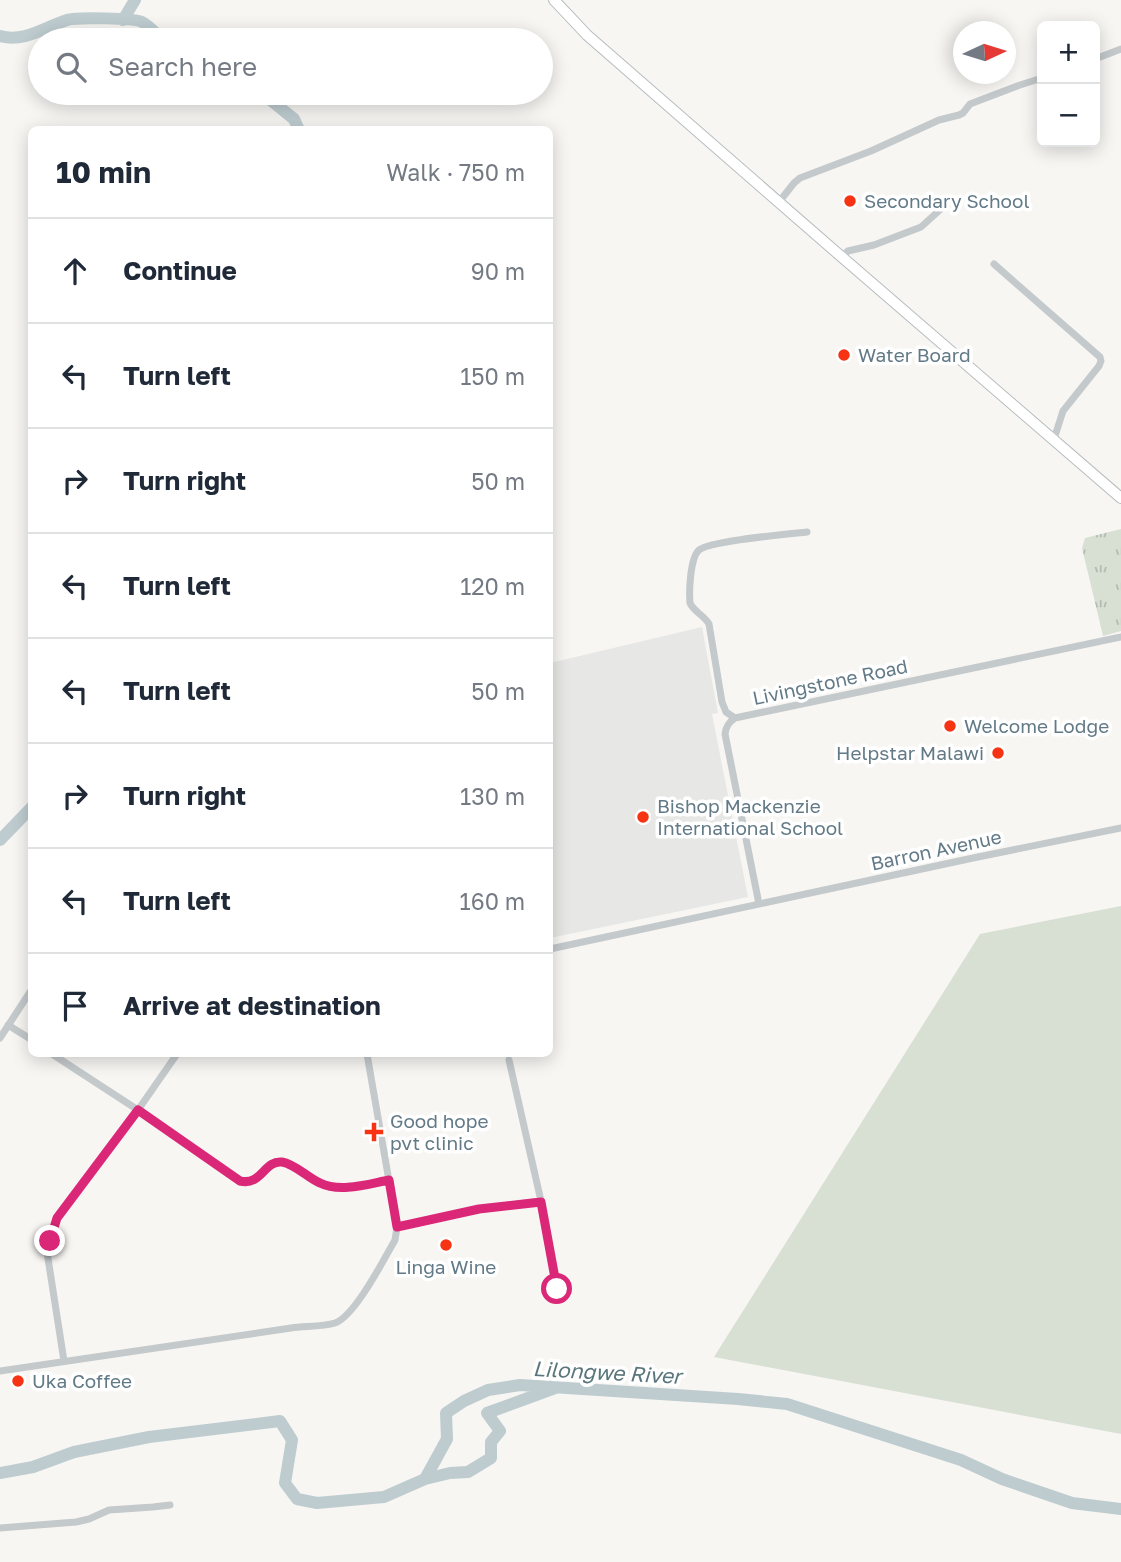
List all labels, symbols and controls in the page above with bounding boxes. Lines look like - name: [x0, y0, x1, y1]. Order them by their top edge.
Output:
- north arrow: [953, 21, 1016, 84]
- map controls: [1037, 21, 1100, 147]
- button: +: [1037, 21, 1100, 84]
- search box: [28, 28, 553, 105]
- icon: search: [52, 48, 90, 86]
- text: Search here: [108, 51, 257, 82]
- button: −: [1037, 84, 1100, 147]
- text: 10 min: [56, 154, 151, 190]
- text: Walk · 750 m: [386, 158, 525, 186]
- place label: Secondary School: [864, 189, 1030, 212]
- marker: Secondary School: [842, 193, 858, 209]
- icon: ahead: [56, 252, 94, 290]
- text: Continue: [123, 255, 237, 286]
- text: 90 m: [471, 257, 525, 285]
- place label: Water Board: [858, 343, 971, 366]
- marker: Water Board: [836, 347, 852, 363]
- icon: left: [56, 357, 94, 395]
- text: Turn left: [123, 360, 231, 391]
- text: 150 m: [460, 362, 525, 390]
- icon: right: [56, 462, 94, 500]
- text: Turn right: [123, 465, 246, 496]
- text: 50 m: [471, 467, 525, 495]
- icon: left: [56, 567, 94, 605]
- text: Turn left: [123, 570, 231, 601]
- text: 120 m: [460, 572, 525, 600]
- street label: Livingstone Road: [750, 654, 910, 709]
- icon: left: [56, 672, 94, 710]
- text: Turn left: [123, 675, 231, 706]
- text: 50 m: [471, 677, 525, 705]
- place label: Welcome Lodge: [964, 714, 1109, 737]
- marker: Welcome Lodge: [942, 718, 958, 734]
- place label: Helpstar Malawi: [836, 741, 984, 764]
- marker: Helpstar Malawi: [990, 745, 1006, 761]
- icon: right: [56, 777, 94, 815]
- text: Turn right: [123, 780, 246, 811]
- text: 130 m: [460, 782, 525, 810]
- place label: Bishop Mackenzie International School: [657, 794, 843, 839]
- marker: Bishop Mackenzie International School: [635, 809, 651, 825]
- street label: Barron Avenue: [868, 824, 1003, 875]
- icon: left: [56, 882, 94, 920]
- text: Turn left: [123, 885, 231, 916]
- text: 160 m: [460, 887, 525, 915]
- icon: arrive: [56, 987, 94, 1025]
- text: Arrive at destination: [123, 990, 381, 1021]
- place label: Good hope pvt clinic: [390, 1109, 488, 1154]
- marker: Good hope pvt clinic: [364, 1122, 384, 1142]
- route end: [34, 1225, 65, 1256]
- marker: Linga Wine: [438, 1237, 454, 1253]
- place label: Linga Wine: [396, 1255, 496, 1278]
- route start: [541, 1273, 572, 1304]
- water label: Lilongwe River: [532, 1355, 685, 1389]
- place label: Uka Coffee: [32, 1369, 132, 1392]
- marker: Uka Coffee: [10, 1373, 26, 1389]

